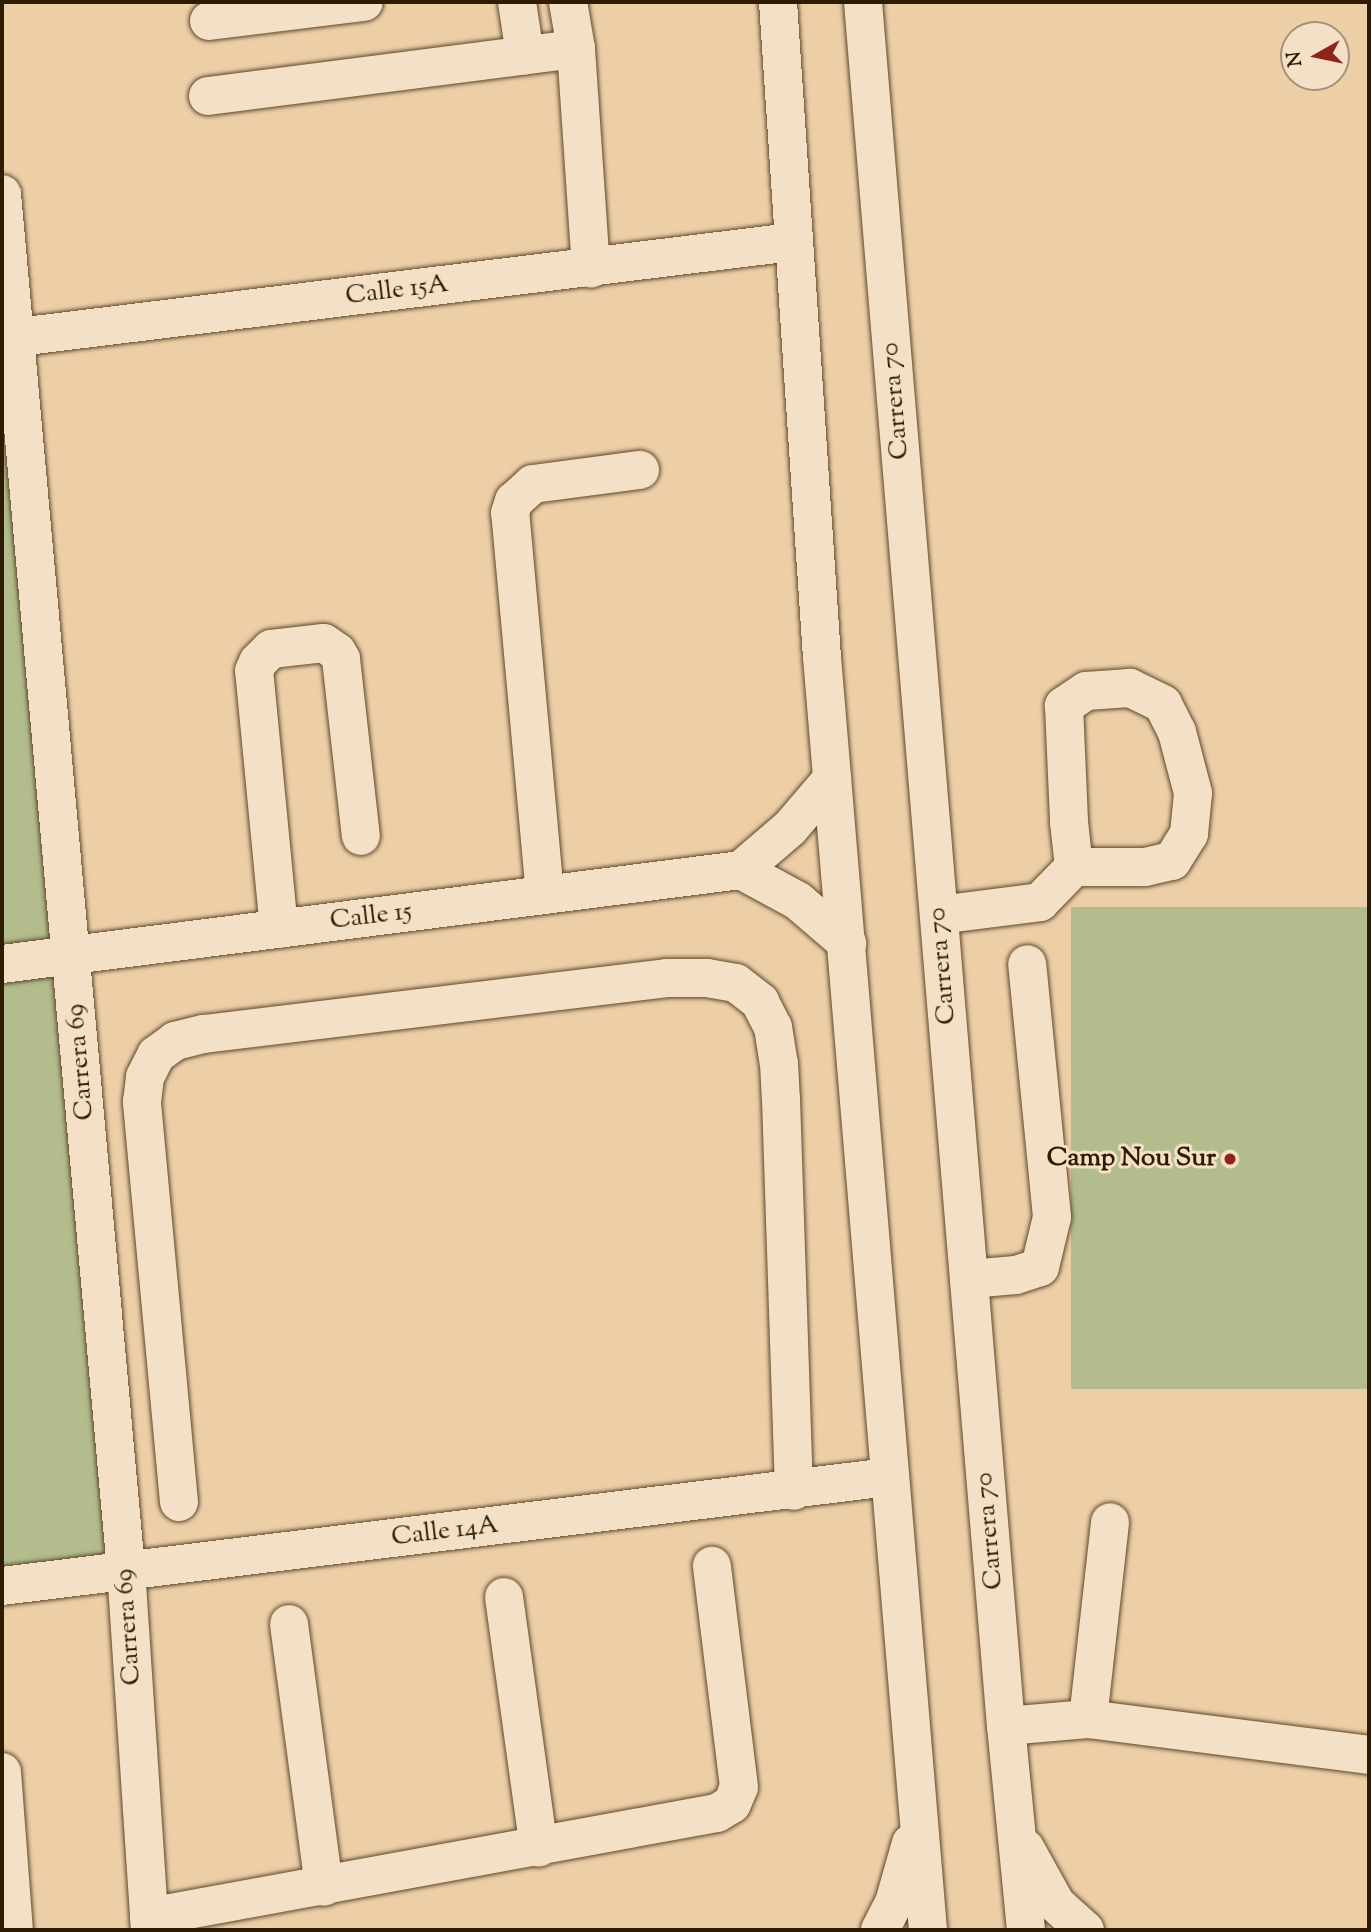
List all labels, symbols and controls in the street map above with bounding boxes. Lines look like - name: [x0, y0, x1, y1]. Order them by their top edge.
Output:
- north arrow: [1280, 21, 1350, 91]
- text: N: [1281, 49, 1310, 69]
- street label: Calle 15A: [344, 269, 450, 313]
- street label: Carrera 70: [875, 341, 917, 461]
- street label: Calle 15: [328, 897, 414, 937]
- street label: Carrera 70: [922, 906, 964, 1026]
- street label: Carrera 69: [60, 1003, 102, 1121]
- place label: Camp Nou Sur: [1047, 1143, 1216, 1175]
- marker: Camp Nou Sur: [1222, 1151, 1238, 1167]
- street label: Carrera 70: [969, 1471, 1011, 1591]
- street label: Calle 14A: [390, 1510, 500, 1554]
- street label: Carrera 69: [109, 1568, 149, 1686]

